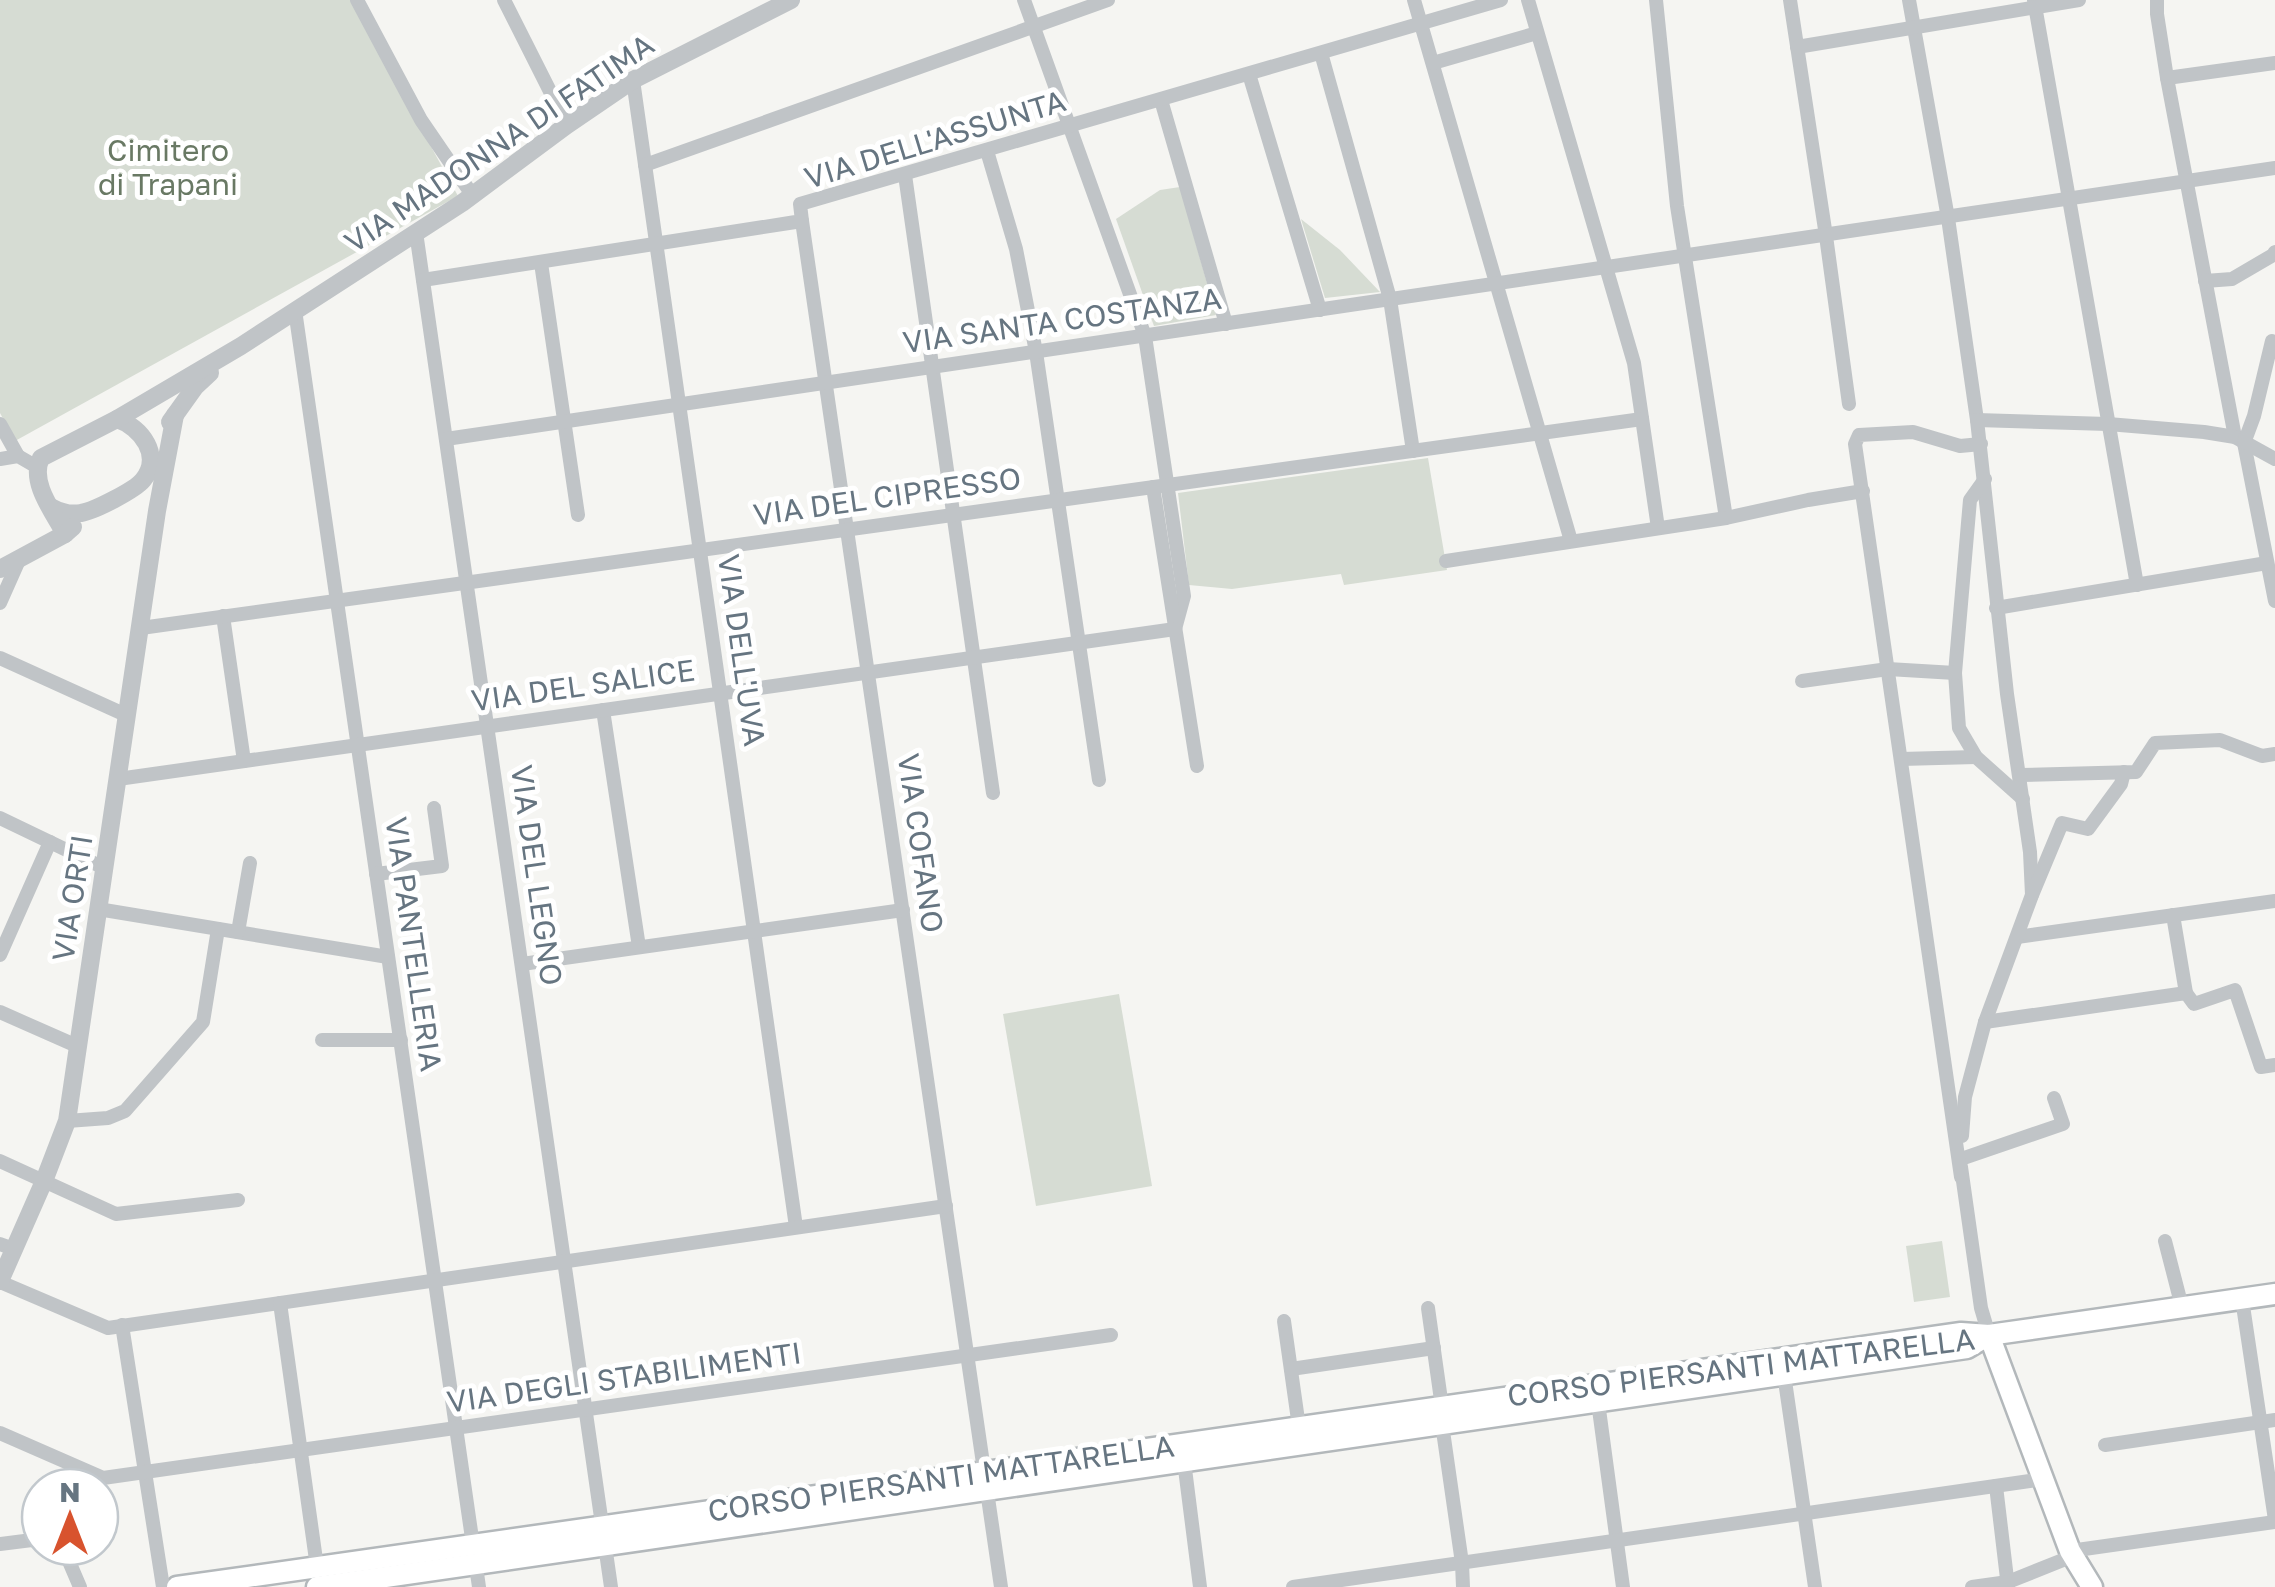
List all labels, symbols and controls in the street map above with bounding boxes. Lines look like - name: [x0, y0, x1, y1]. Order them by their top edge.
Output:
- street label: VIA MADONNA DI FATIMA: [338, 26, 660, 260]
- street label: VIA DELL'ASSUNTA: [800, 82, 1070, 196]
- park label: Cimitero di Trapani: [98, 132, 238, 202]
- street label: VIA SANTA COSTANZA: [900, 280, 1224, 360]
- street label: VIA DEL CIPRESSO: [751, 459, 1023, 533]
- street label: VIA DELL'UVA: [711, 552, 773, 748]
- street label: VIA DEL SALICE: [469, 652, 697, 718]
- street label: VIA COFANO: [891, 751, 951, 935]
- street label: VIA DEL LEGNO: [504, 762, 570, 988]
- street label: VIA PANTELLERIA: [378, 814, 450, 1074]
- street label: VIA ORTI: [44, 832, 100, 964]
- street label: CORSO PIERSANTI MATTARELLA: [1505, 1320, 1977, 1414]
- street label: VIA DEGLI STABILIMENTI: [444, 1334, 804, 1420]
- street label: CORSO PIERSANTI MATTARELLA: [706, 1427, 1176, 1529]
- north arrow: [20, 1467, 120, 1567]
- text: N: [59, 1475, 81, 1508]

